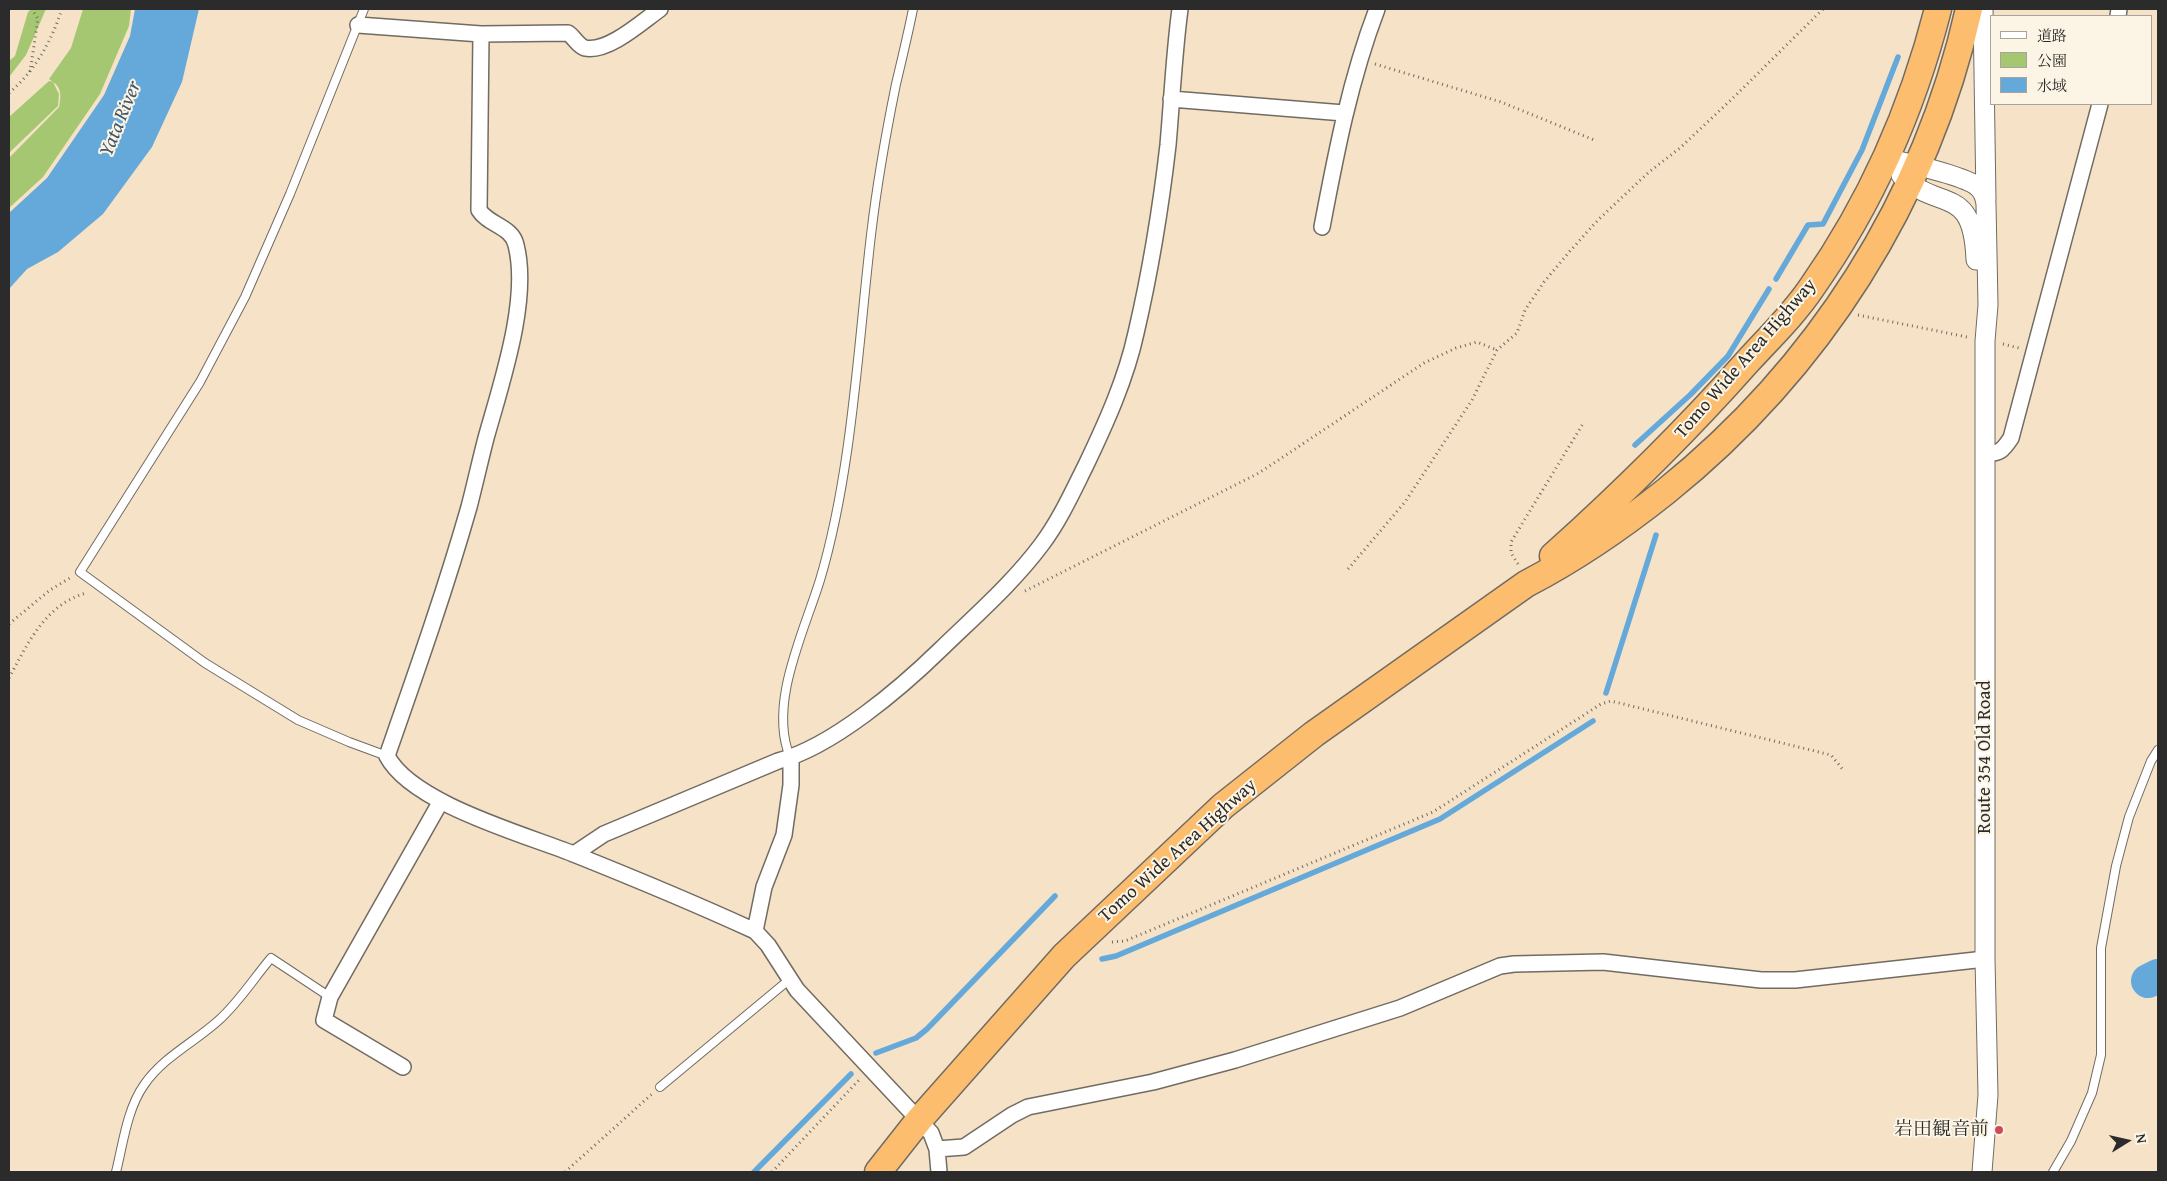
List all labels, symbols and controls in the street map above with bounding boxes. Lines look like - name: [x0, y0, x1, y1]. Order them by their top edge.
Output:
- legend: [1990, 15, 2152, 105]
- text: 道路: [2037, 25, 2067, 46]
- text: 公園: [2037, 50, 2067, 71]
- text: 水域: [2037, 75, 2067, 96]
- water label: Yata River: [95, 78, 147, 160]
- street label: Tomo Wide Area Highway: [1670, 274, 1822, 444]
- street label: Route 354 Old Road: [1974, 680, 1996, 834]
- street label: Tomo Wide Area Highway: [1094, 774, 1262, 928]
- north arrow: [2102, 1116, 2152, 1166]
- place label: 岩田観音前: [1894, 1119, 1989, 1141]
- marker: 岩田観音前: [1993, 1124, 2005, 1136]
- text: N: [2131, 1132, 2152, 1145]

